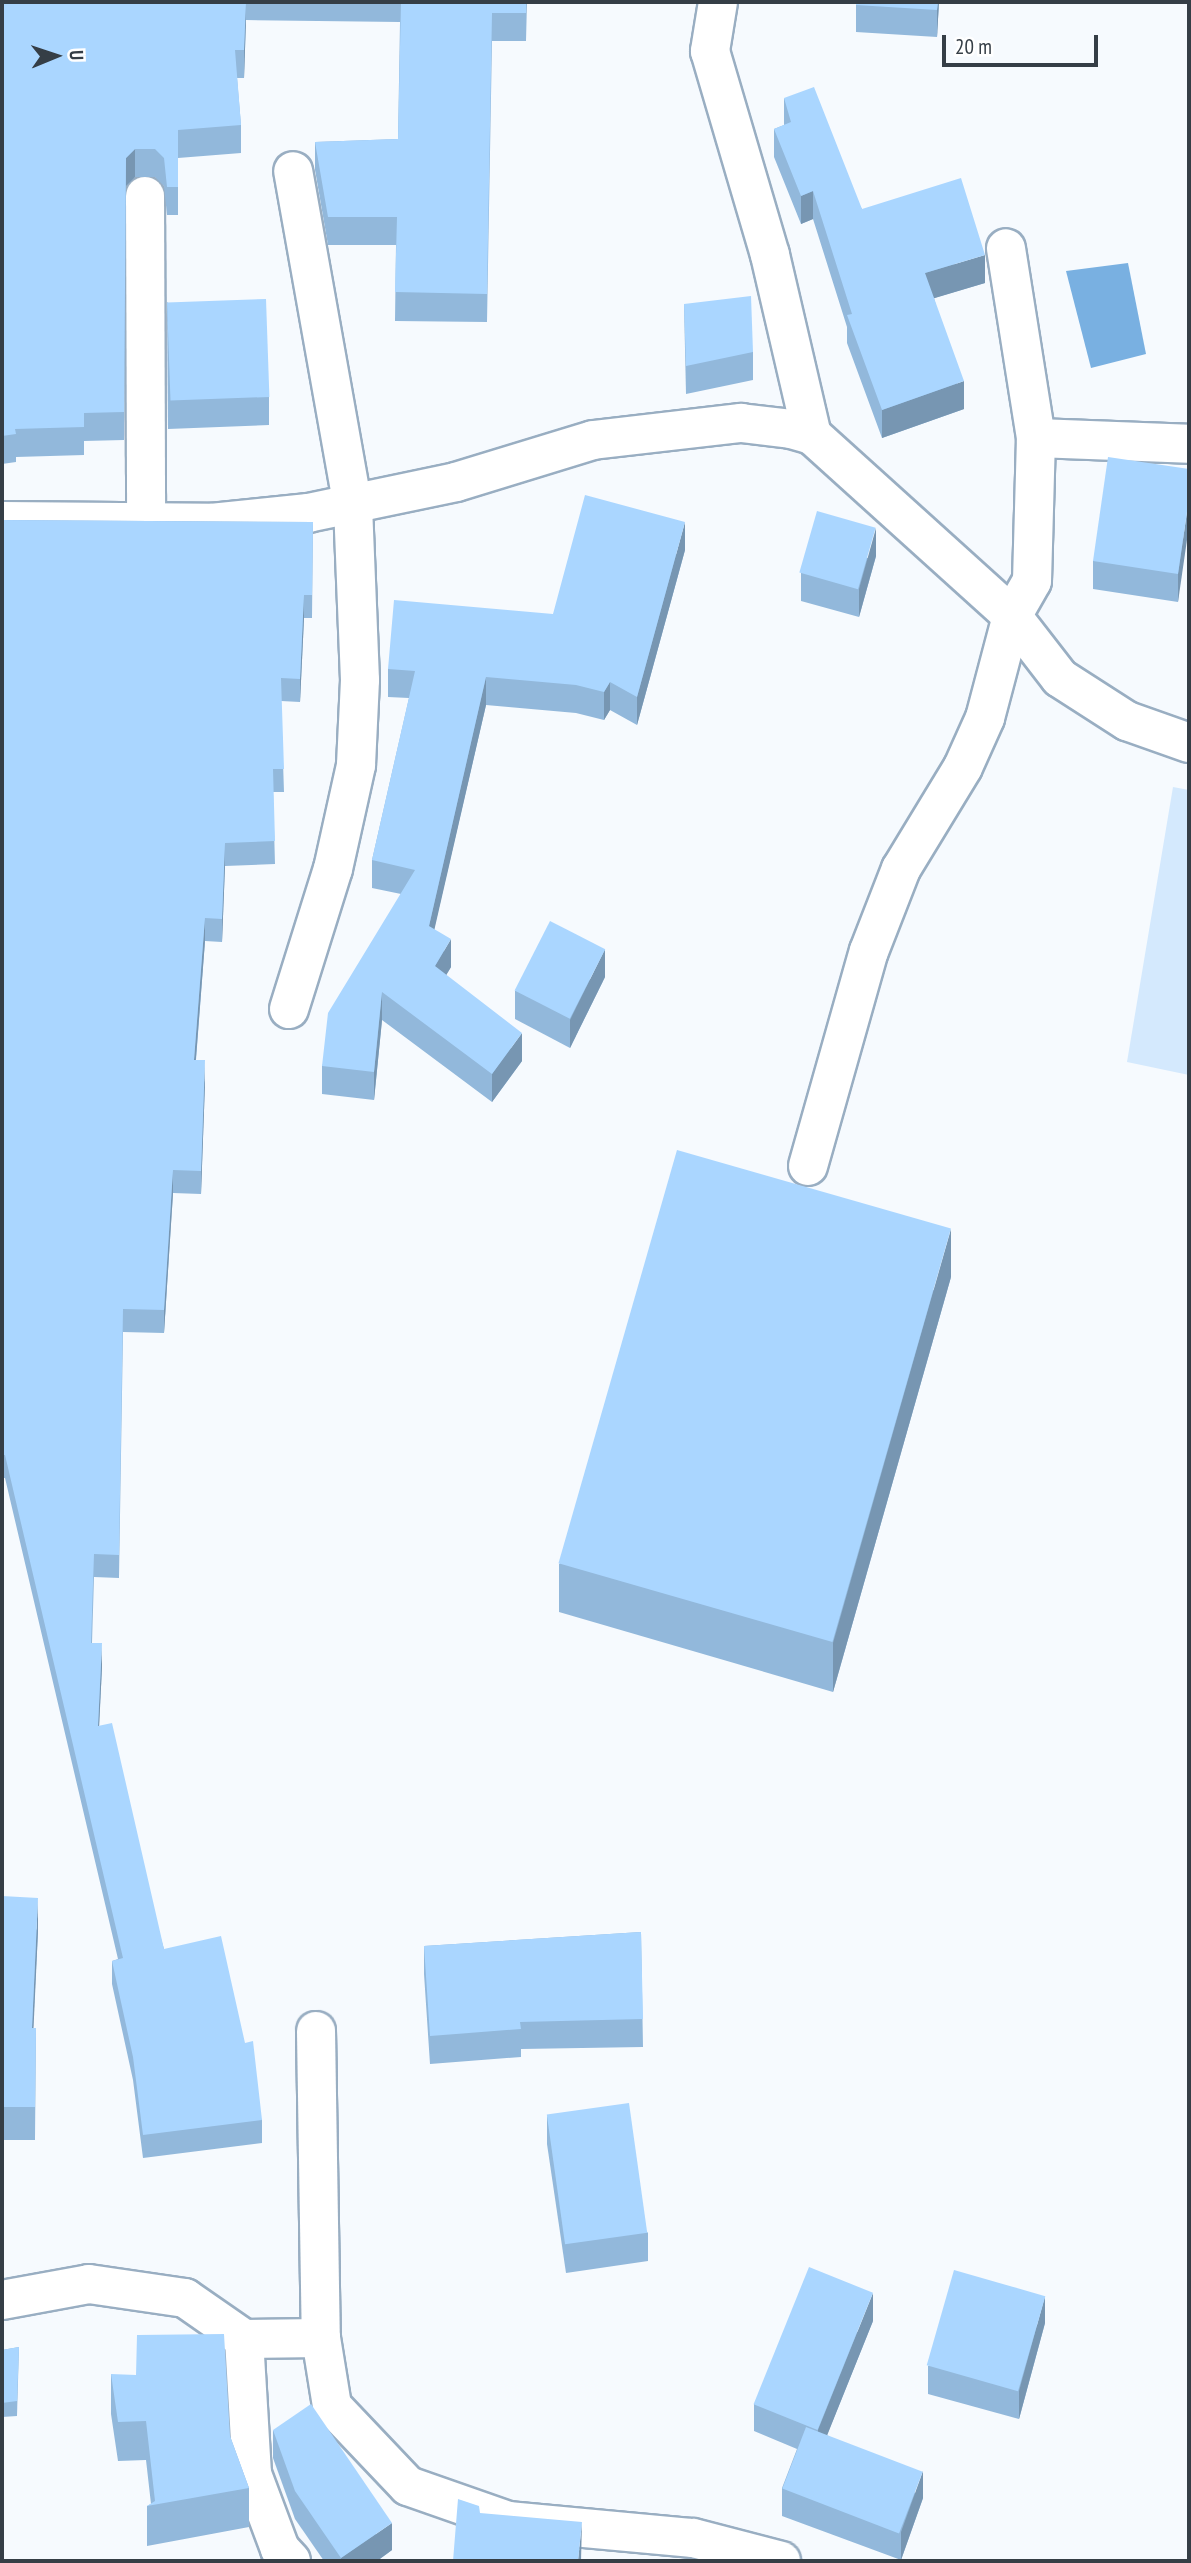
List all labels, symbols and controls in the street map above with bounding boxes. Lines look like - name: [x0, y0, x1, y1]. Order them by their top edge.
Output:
- north arrow: [21, 21, 91, 91]
- scale bar: [946, 21, 1102, 65]
- text: 20 m: [955, 33, 992, 60]
- text: U: [65, 50, 89, 61]

